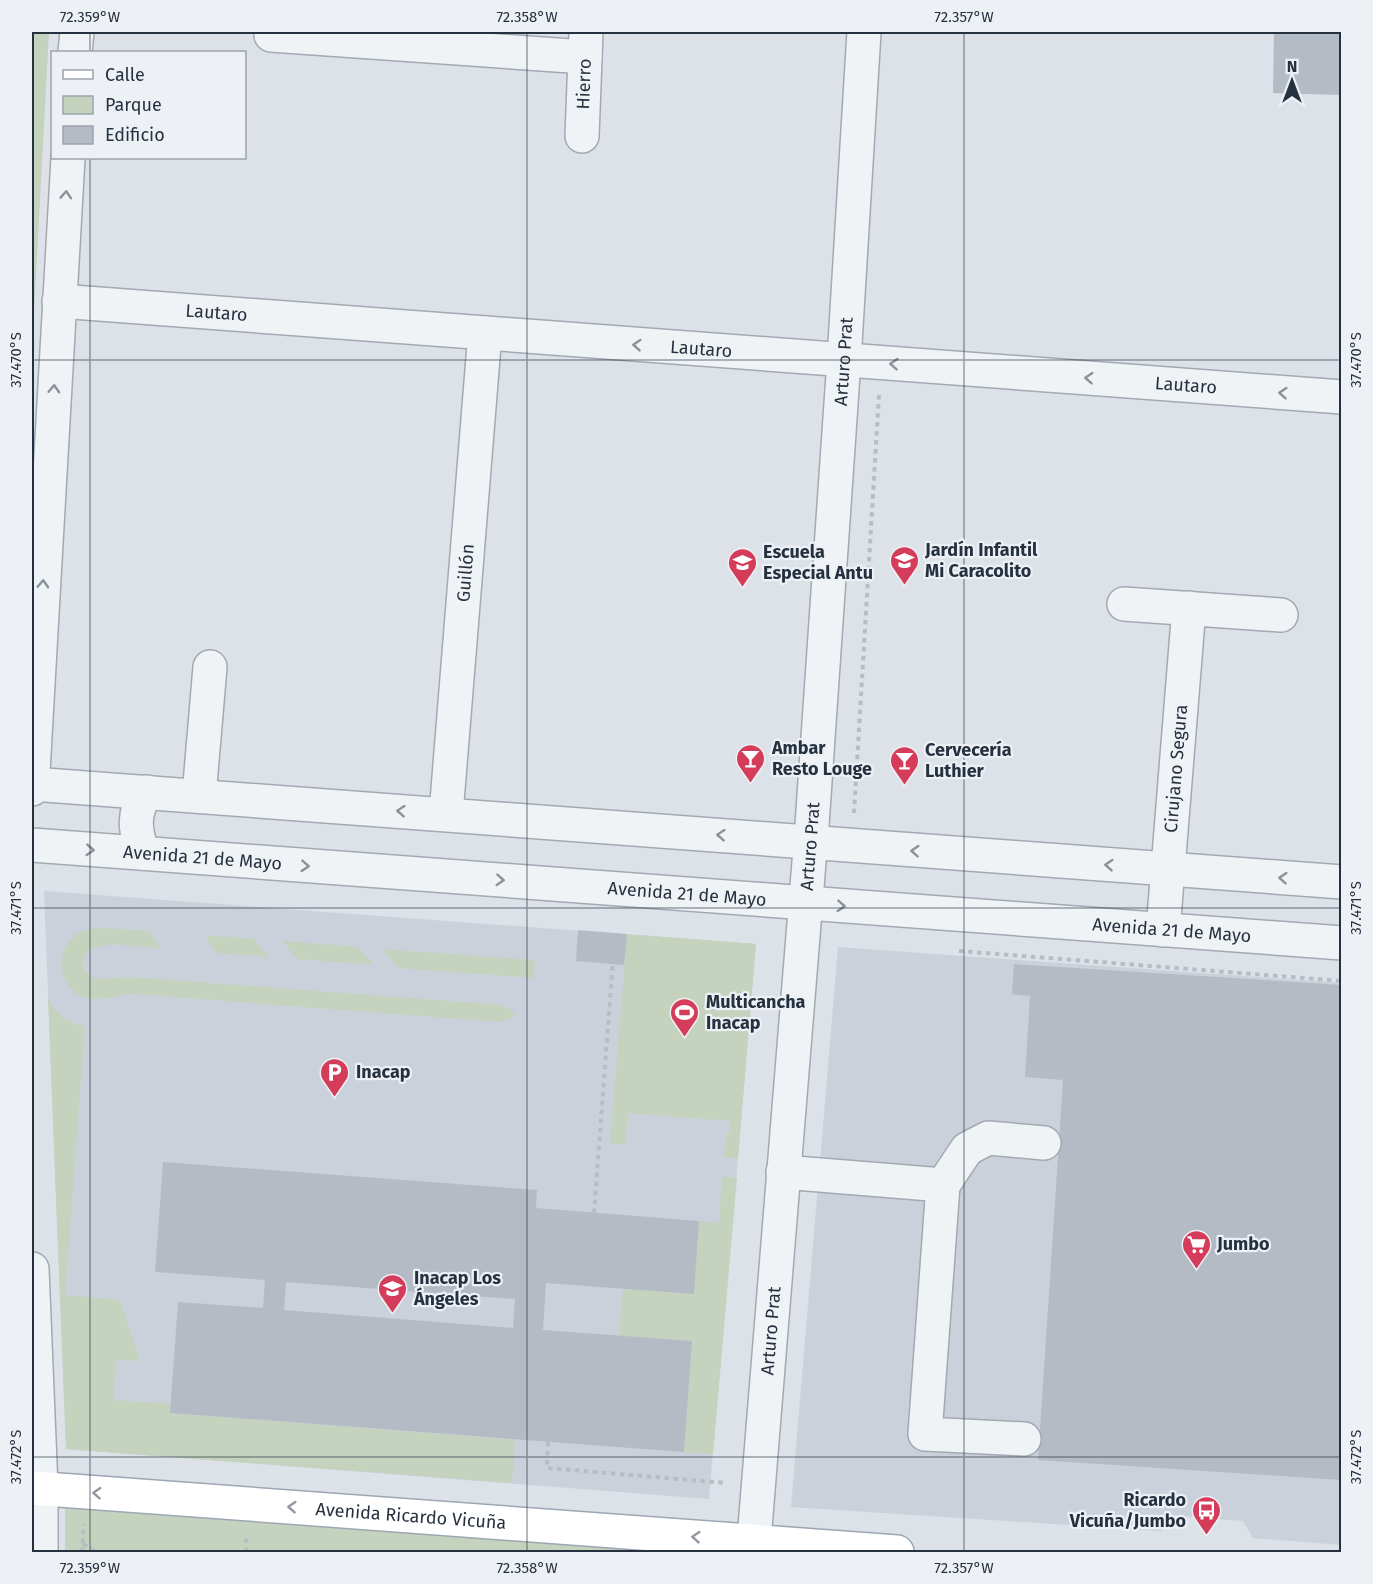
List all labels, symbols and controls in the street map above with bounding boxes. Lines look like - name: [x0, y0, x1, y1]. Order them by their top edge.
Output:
- text: 72.359°W: [60, 8, 121, 26]
- text: 72.358°W: [496, 8, 558, 26]
- text: 72.357°W: [934, 8, 994, 26]
- legend: [51, 51, 246, 159]
- north arrow: [1262, 51, 1322, 111]
- text: N: [1287, 57, 1297, 76]
- street label: Hierro: [572, 58, 596, 110]
- text: Calle: [105, 64, 145, 86]
- text: Parque: [105, 94, 162, 116]
- text: Edificio: [105, 124, 165, 146]
- one-way arrow: [59, 190, 72, 199]
- street label: Lautaro: [185, 299, 248, 326]
- street label: Arturo Prat: [830, 316, 858, 406]
- text: 37.470°S: [7, 332, 25, 388]
- text: 37.470°S: [1347, 332, 1365, 388]
- street label: Lautaro: [669, 336, 733, 362]
- one-way arrow: [632, 338, 641, 351]
- one-way arrow: [890, 358, 899, 371]
- one-way arrow: [1084, 372, 1093, 385]
- street label: Lautaro: [1154, 372, 1218, 399]
- one-way arrow: [47, 385, 60, 394]
- one-way arrow: [1279, 387, 1288, 400]
- place label: Jardín Infantil Mi Caracolito: [924, 539, 1038, 582]
- place label: Escuela Especial Antu: [763, 541, 873, 584]
- street label: Guillón: [452, 543, 479, 603]
- school or university icon: Jardín Infantil Mi Caracolito: [888, 544, 920, 586]
- school or university icon: Escuela Especial Antu: [726, 546, 758, 588]
- one-way arrow: [37, 579, 50, 588]
- street label: Cirujano Segura: [1160, 703, 1192, 834]
- place label: Ambar Resto Louge: [771, 737, 872, 780]
- place label: Cervecería Luthier: [925, 739, 1012, 782]
- bar icon: Ambar Resto Louge: [735, 742, 767, 784]
- bar icon: Cervecería Luthier: [888, 744, 920, 786]
- street label: Arturo Prat: [796, 801, 825, 891]
- one-way arrow: [396, 804, 405, 817]
- one-way arrow: [716, 829, 725, 842]
- street label: Avenida 21 de Mayo: [122, 841, 283, 875]
- one-way arrow: [85, 843, 94, 856]
- one-way arrow: [910, 844, 919, 857]
- one-way arrow: [301, 859, 310, 872]
- one-way arrow: [1105, 859, 1114, 872]
- one-way arrow: [1279, 872, 1288, 885]
- one-way arrow: [495, 874, 504, 887]
- street label: Avenida 21 de Mayo: [607, 877, 767, 911]
- text: 37.471°S: [7, 881, 25, 935]
- text: 37.471°S: [1347, 881, 1365, 935]
- one-way arrow: [836, 899, 845, 912]
- street label: Avenida 21 de Mayo: [1092, 913, 1252, 947]
- place label: Multicancha Inacap: [706, 991, 806, 1034]
- sports icon: Multicancha Inacap: [669, 996, 701, 1038]
- parking icon: Inacap: [319, 1056, 351, 1098]
- place label: Inacap: [356, 1061, 411, 1083]
- supermarket icon: Jumbo: [1180, 1228, 1212, 1270]
- place label: Jumbo: [1216, 1233, 1269, 1255]
- place label: Inacap Los Ángeles: [413, 1267, 501, 1310]
- school or university icon: Inacap Los Ángeles: [377, 1272, 409, 1314]
- street label: Arturo Prat: [756, 1285, 786, 1376]
- text: 37.472°S: [7, 1430, 25, 1484]
- text: 37.472°S: [1347, 1430, 1365, 1484]
- one-way arrow: [93, 1486, 102, 1499]
- place label: Ricardo Vicuña/Jumbo: [1069, 1489, 1186, 1532]
- bus stop icon: Ricardo Vicuña/Jumbo: [1191, 1494, 1223, 1536]
- street label: Avenida Ricardo Vicuña: [315, 1498, 507, 1534]
- one-way arrow: [287, 1501, 296, 1514]
- one-way arrow: [691, 1531, 700, 1544]
- text: 72.359°W: [60, 1559, 121, 1577]
- text: 72.358°W: [496, 1559, 558, 1577]
- text: 72.357°W: [934, 1559, 994, 1577]

